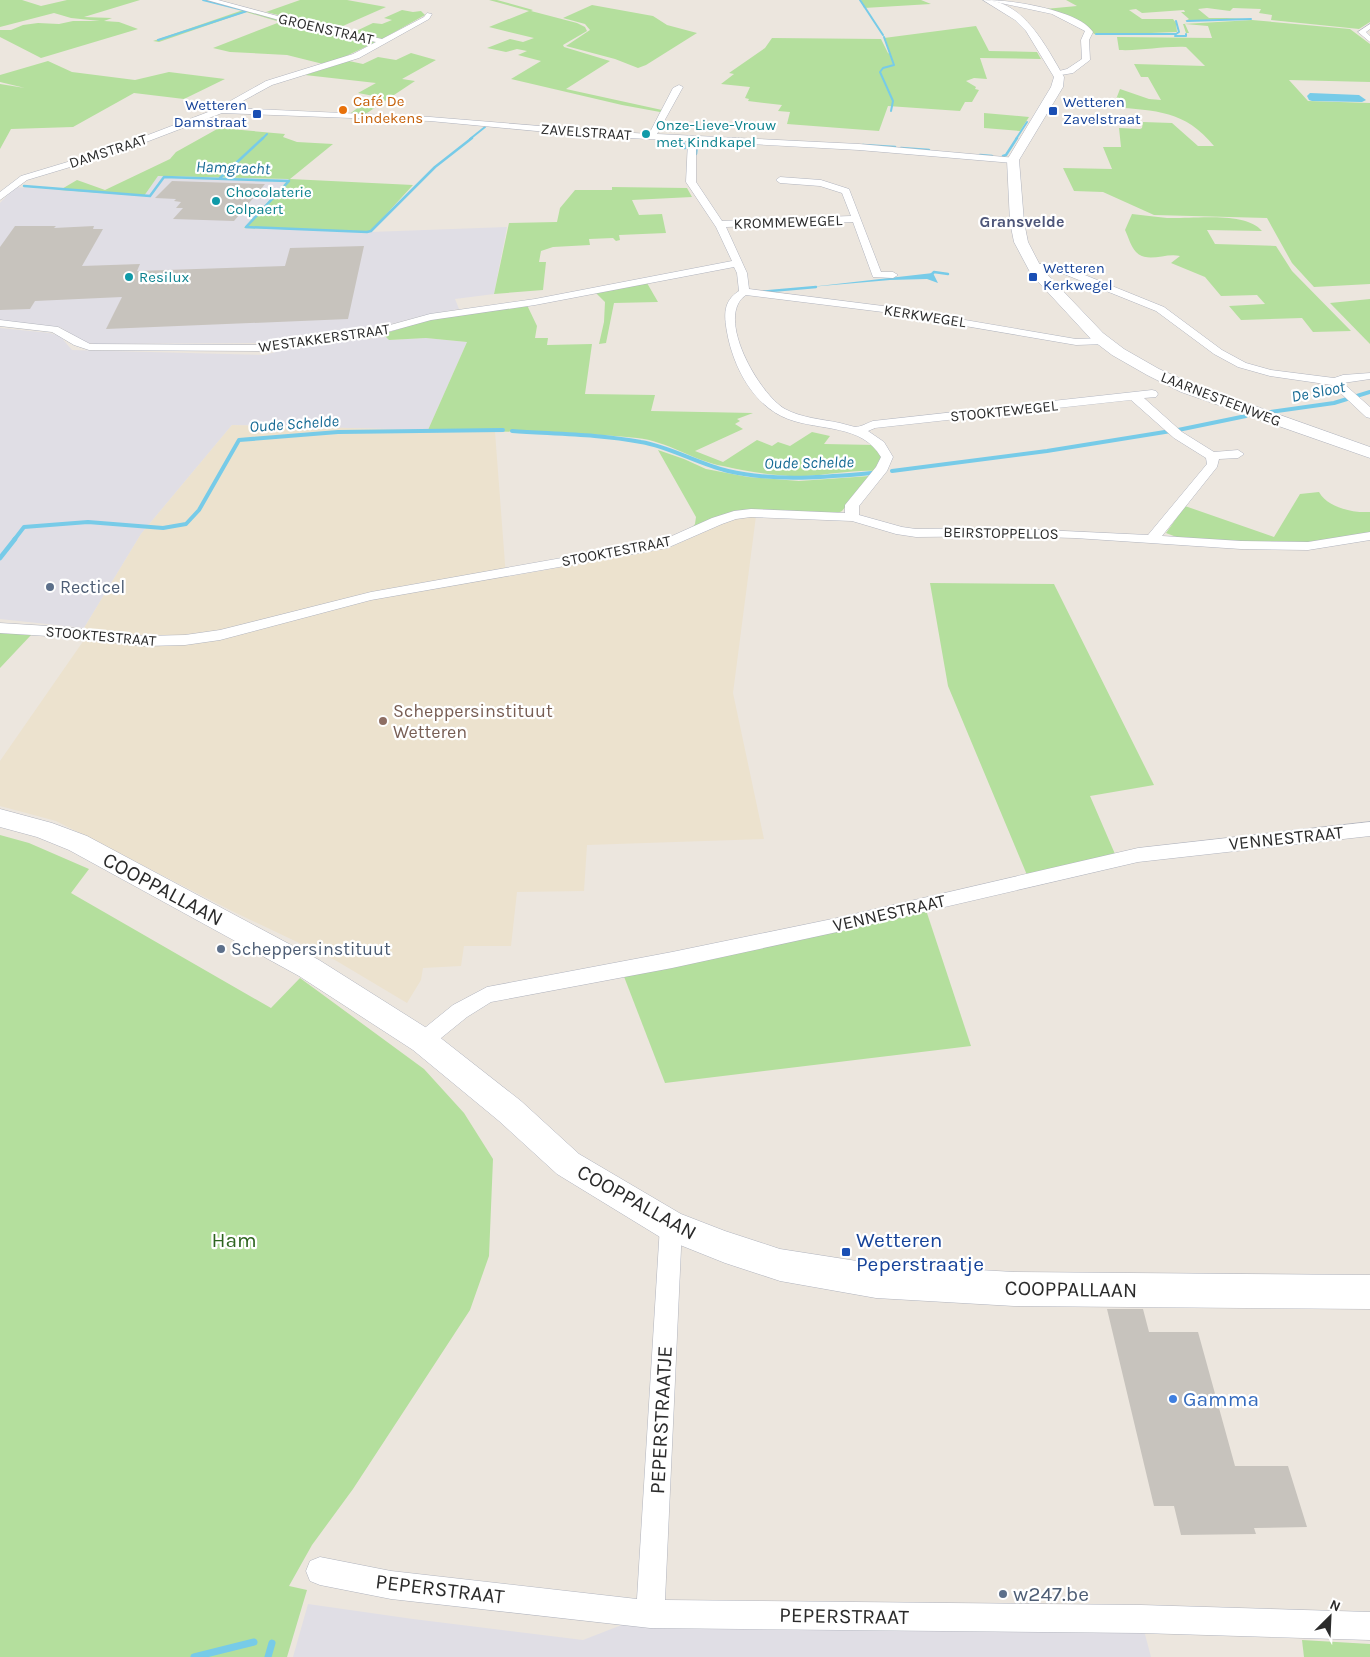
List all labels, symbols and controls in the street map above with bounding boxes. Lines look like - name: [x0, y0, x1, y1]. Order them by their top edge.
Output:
- street label: GROENSTRAAT: [277, 9, 376, 49]
- place label: Café De Lindekens: [353, 92, 423, 127]
- place label: Wetteren Zavelstraat: [1063, 93, 1141, 128]
- place label: Wetteren Damstraat: [174, 96, 247, 131]
- marker: Café De Lindekens: [337, 104, 349, 116]
- marker: Wetteren Zavelstraat: [1047, 105, 1059, 117]
- marker: Wetteren Damstraat: [251, 108, 263, 120]
- place label: Onze-Lieve-Vrouw met Kindkapel: [656, 116, 776, 151]
- street label: ZAVELSTRAAT: [540, 120, 632, 144]
- marker: Onze-Lieve-Vrouw met Kindkapel: [640, 128, 652, 140]
- street label: DAMSTRAAT: [67, 130, 150, 172]
- water label: Hamgracht: [195, 157, 271, 178]
- place label: Chocolaterie Colpaert: [226, 183, 312, 218]
- marker: Chocolaterie Colpaert: [210, 195, 222, 207]
- street label: KROMMEWEGEL: [733, 211, 843, 233]
- district label: Gransvelde: [980, 212, 1064, 231]
- place label: Wetteren Kerkwegel: [1043, 259, 1113, 294]
- place label: Resilux: [139, 268, 190, 286]
- marker: Resilux: [123, 271, 135, 283]
- marker: Wetteren Kerkwegel: [1027, 271, 1039, 283]
- street label: KERKWEGEL: [883, 301, 967, 331]
- street label: WESTAKKERSTRAAT: [257, 320, 391, 356]
- street label: LAARNESTEENWEG: [1158, 368, 1284, 430]
- water label: De Sloot: [1290, 377, 1347, 406]
- street label: STOOKTEWEGEL: [949, 396, 1059, 426]
- water label: Oude Schelde: [249, 411, 340, 436]
- water label: Oude Schelde: [764, 452, 855, 473]
- street label: BEIRSTOPPELLOS: [943, 523, 1059, 543]
- street label: STOOKTESTRAAT: [560, 531, 673, 570]
- place label: Recticel: [60, 576, 125, 598]
- marker: Recticel: [44, 581, 56, 593]
- street label: STOOKTESTRAAT: [45, 622, 157, 650]
- place label: Scheppersinstituut Wetteren: [393, 700, 553, 743]
- marker: Scheppersinstituut Wetteren: [377, 715, 389, 727]
- street label: VENNESTRAAT: [1228, 821, 1344, 855]
- street label: COOPPALLAAN: [99, 847, 227, 931]
- street label: VENNESTRAAT: [831, 889, 947, 937]
- place label: Scheppersinstituut: [231, 938, 391, 960]
- marker: Scheppersinstituut: [215, 943, 227, 955]
- street label: COOPPALLAAN: [573, 1159, 701, 1245]
- park label: Ham: [211, 1228, 257, 1252]
- place label: Wetteren Peperstraatje: [856, 1228, 984, 1276]
- marker: Wetteren Peperstraatje: [840, 1246, 852, 1258]
- street label: COOPPALLAAN: [1004, 1276, 1138, 1302]
- street label: PEPERSTRAATJE: [645, 1345, 677, 1495]
- place label: Gamma: [1183, 1387, 1259, 1411]
- marker: Gamma: [1167, 1393, 1179, 1405]
- street label: PEPERSTRAAT: [374, 1569, 506, 1609]
- place label: w247.be: [1013, 1582, 1089, 1606]
- marker: w247.be: [997, 1588, 1009, 1600]
- north arrow: [1305, 1592, 1355, 1642]
- text: N: [1327, 1596, 1343, 1615]
- street label: PEPERSTRAAT: [779, 1603, 909, 1629]

